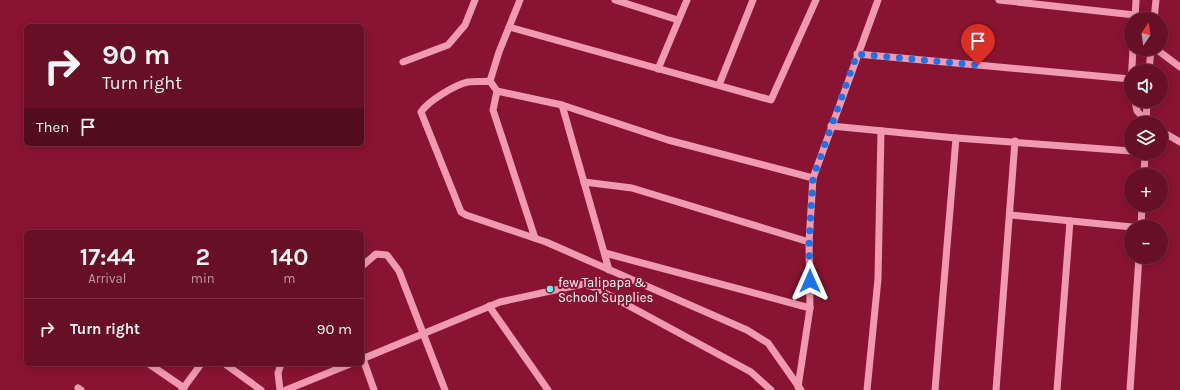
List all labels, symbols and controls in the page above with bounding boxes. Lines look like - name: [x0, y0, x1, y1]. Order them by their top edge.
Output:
- north arrow: [1124, 12, 1168, 56]
- map controls: [1124, 12, 1168, 264]
- pin: [961, 24, 995, 65]
- icon: arrive: [967, 30, 989, 52]
- text: 90 m: [102, 38, 170, 71]
- icon: right: [36, 40, 88, 92]
- button: sound: [1124, 64, 1168, 108]
- text: Turn right: [102, 72, 182, 94]
- icon: arrive: [77, 116, 99, 138]
- button: layers: [1124, 116, 1168, 160]
- text: Then: [36, 118, 69, 136]
- button: +: [1124, 168, 1168, 212]
- button: −: [1124, 220, 1168, 264]
- text: 17:44: [80, 243, 135, 271]
- text: 2: [195, 243, 210, 271]
- text: 140: [270, 243, 308, 271]
- position arrow: [789, 260, 831, 302]
- text: Arrival: [88, 271, 126, 286]
- text: min: [191, 271, 215, 286]
- text: m: [283, 271, 295, 286]
- place label: few Talipapa & School Supplies: [558, 275, 653, 305]
- marker: few Talipapa & School Supplies: [545, 284, 555, 294]
- icon: right: [36, 318, 58, 340]
- text: Turn right: [70, 320, 140, 338]
- text: 90 m: [317, 320, 352, 338]

